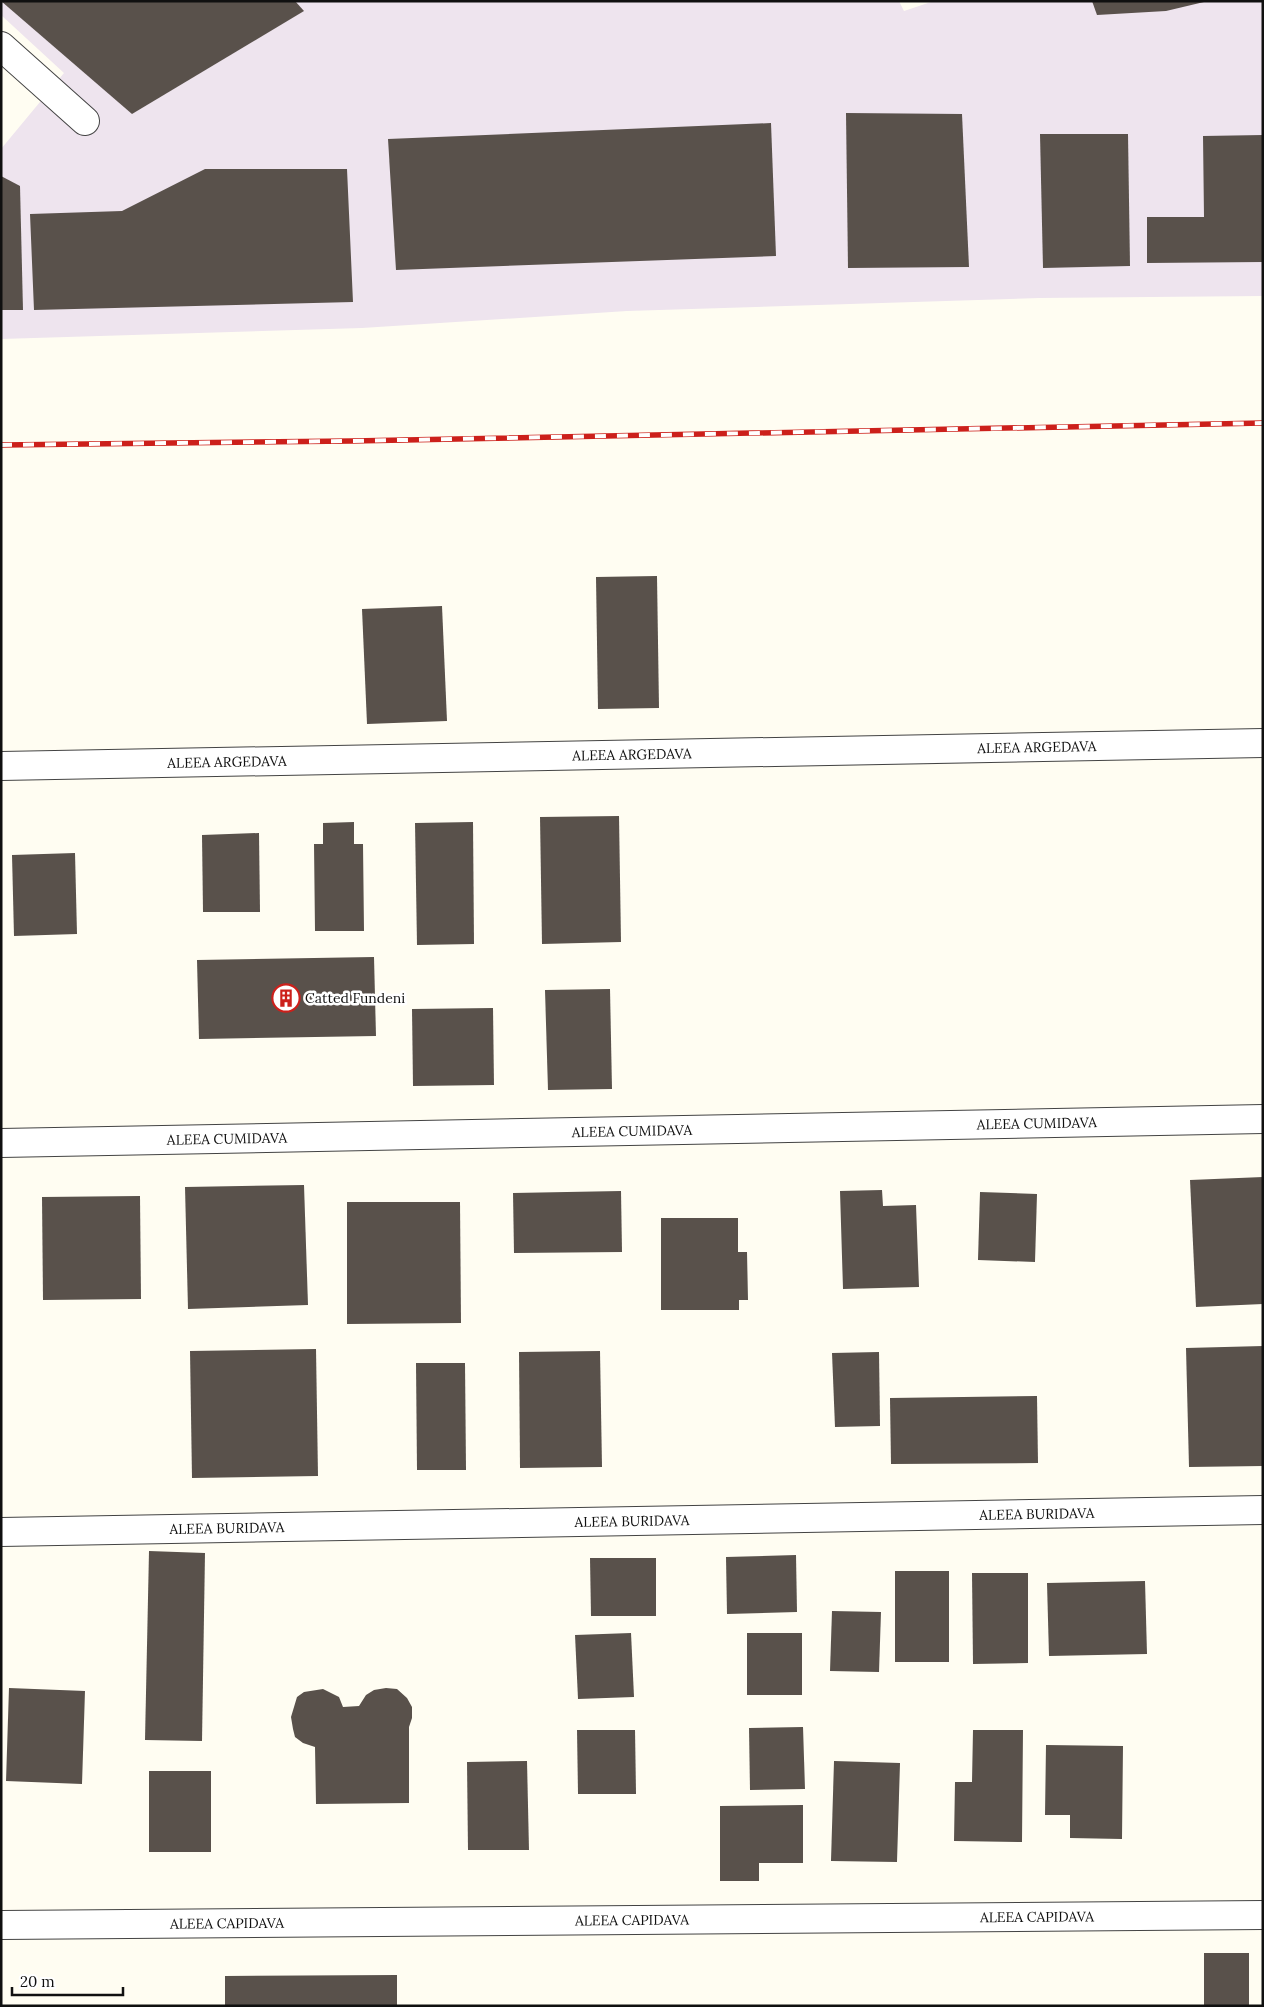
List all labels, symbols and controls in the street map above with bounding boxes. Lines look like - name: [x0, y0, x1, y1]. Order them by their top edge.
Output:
- street label: ALEEA ARGEDAVA: [976, 737, 1097, 757]
- street label: ALEEA ARGEDAVA: [571, 744, 692, 765]
- street label: ALEEA ARGEDAVA: [166, 752, 287, 772]
- building icon: Catted Fundeni: [271, 983, 301, 1013]
- place label: Catted Fundeni: [305, 989, 405, 1007]
- street label: ALEEA CUMIDAVA: [975, 1113, 1097, 1133]
- street label: ALEEA CUMIDAVA: [571, 1121, 692, 1141]
- street label: ALEEA CUMIDAVA: [166, 1129, 288, 1149]
- street label: ALEEA BURIDAVA: [978, 1504, 1095, 1524]
- street label: ALEEA BURIDAVA: [573, 1511, 690, 1531]
- street label: ALEEA BURIDAVA: [168, 1518, 285, 1538]
- street label: ALEEA CAPIDAVA: [979, 1907, 1094, 1926]
- street label: ALEEA CAPIDAVA: [574, 1911, 689, 1929]
- street label: ALEEA CAPIDAVA: [169, 1914, 284, 1933]
- scale bar: [12, 1964, 124, 1996]
- text: 20 m: [20, 1972, 55, 1991]

